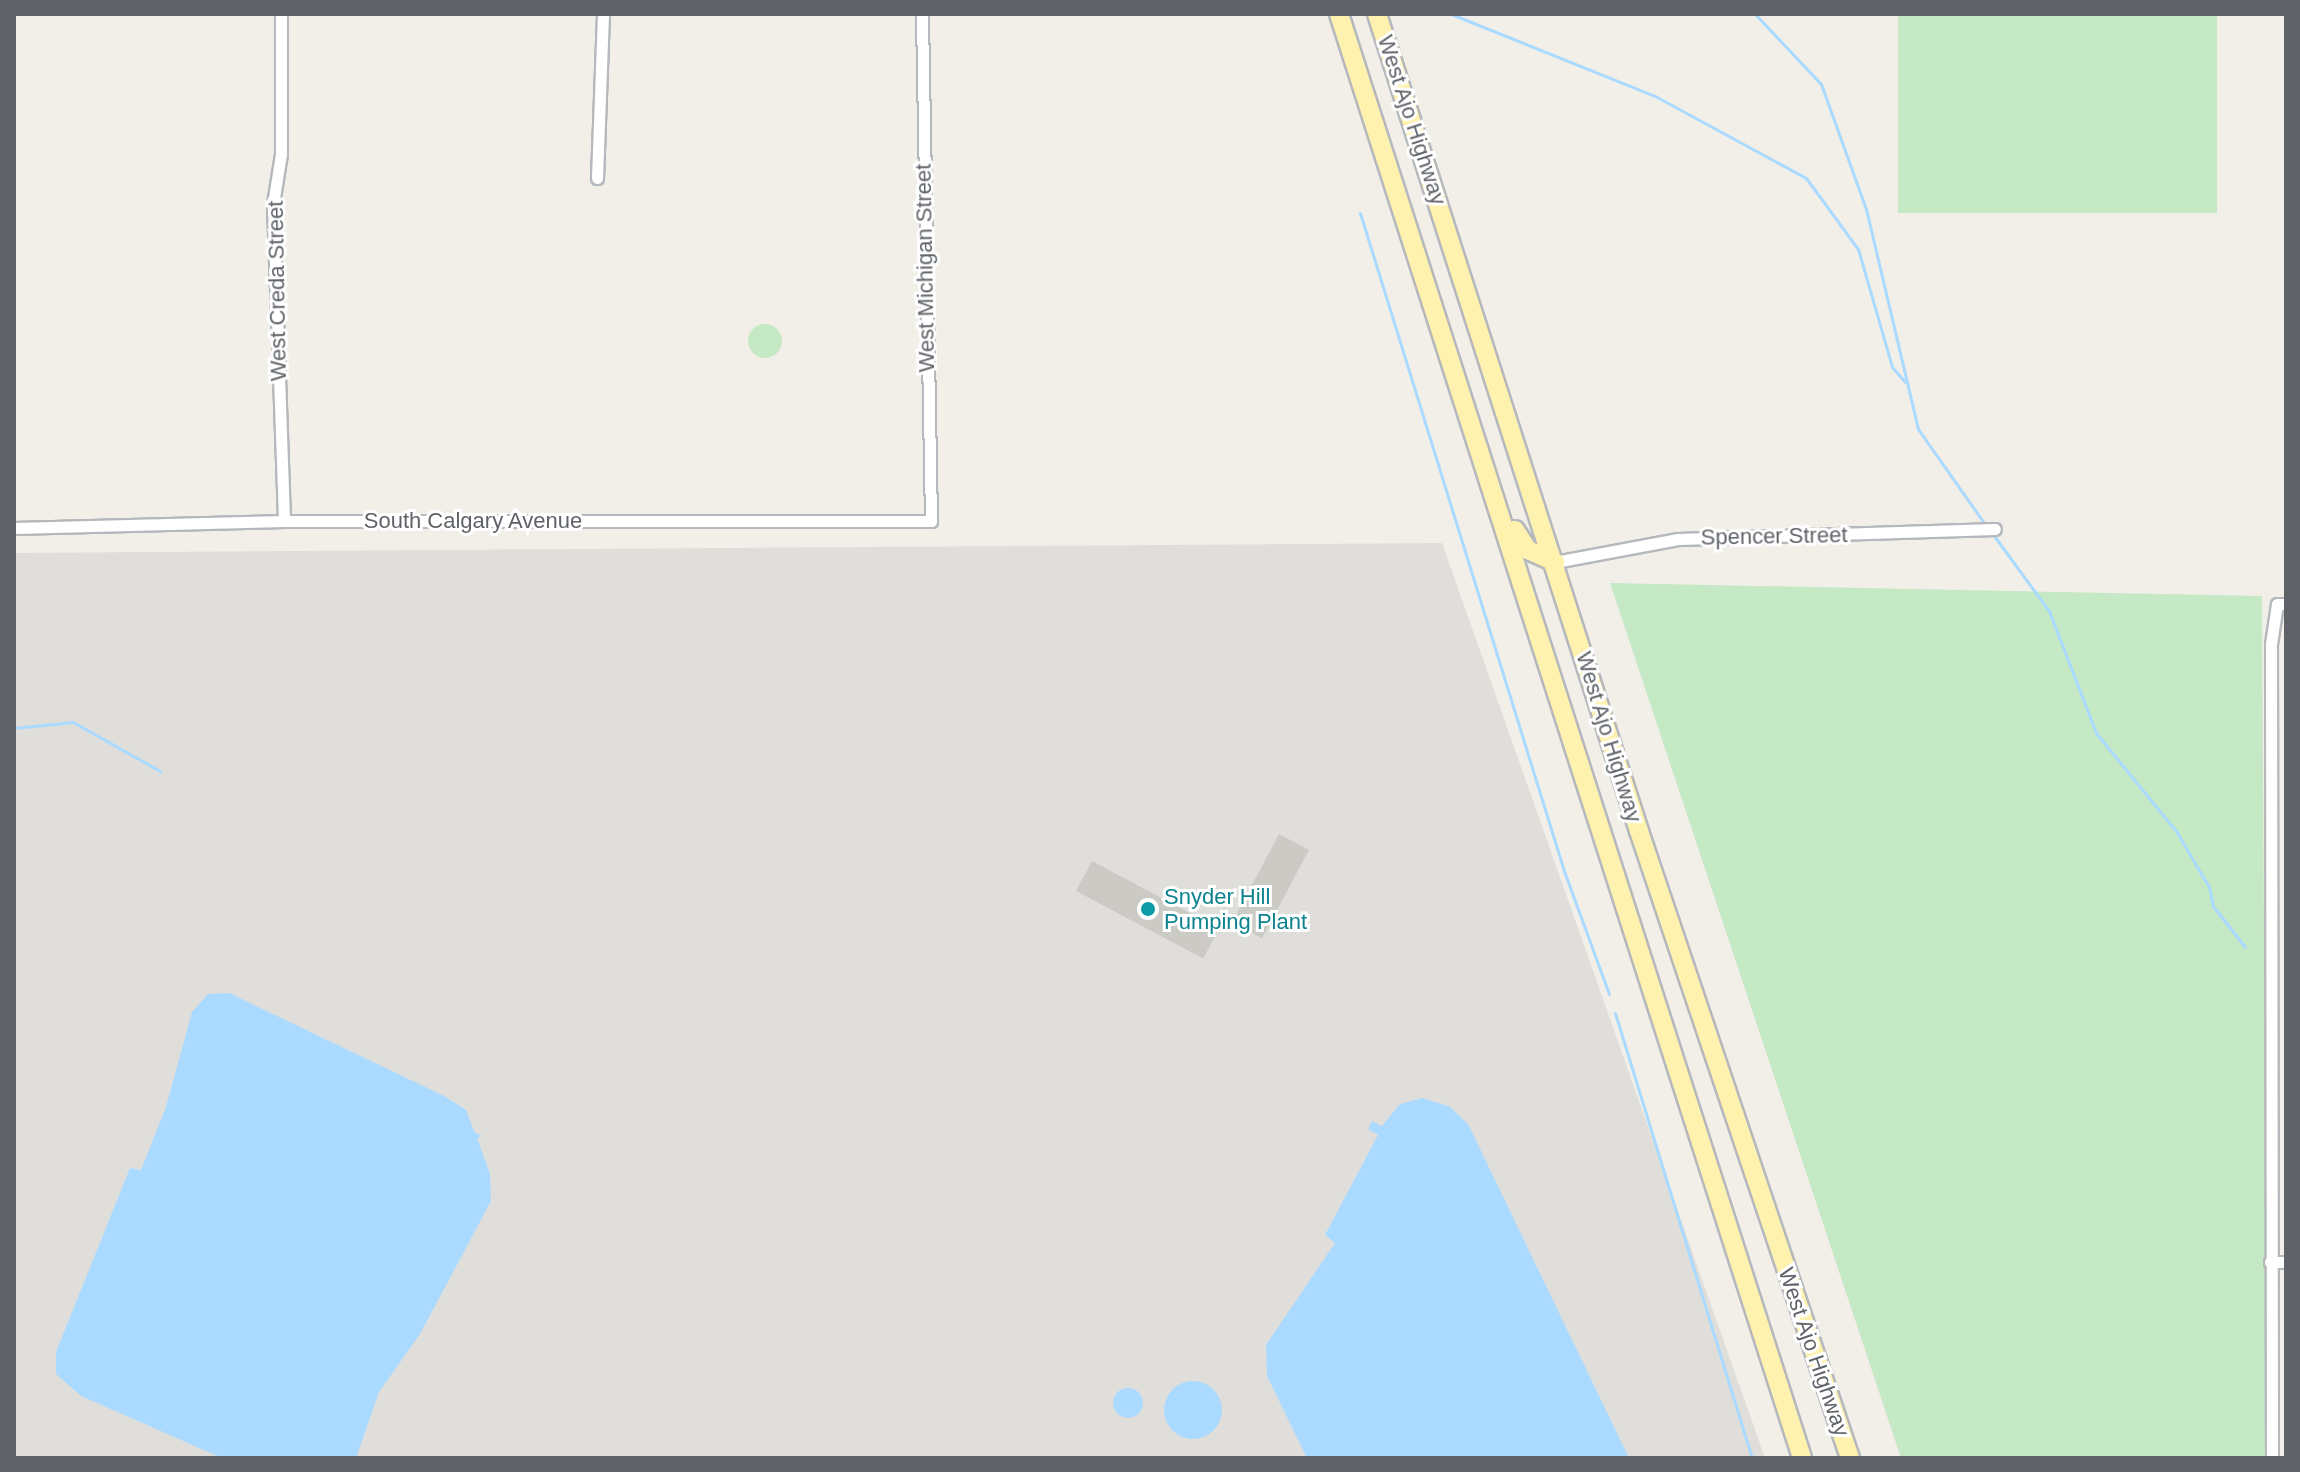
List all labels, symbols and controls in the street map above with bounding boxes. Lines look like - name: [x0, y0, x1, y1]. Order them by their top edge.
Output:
- street label: West Ajo Highway: [1372, 31, 1452, 209]
- street label: West Michigan Street: [910, 163, 940, 373]
- street label: West Creda Street: [262, 201, 292, 381]
- street label: South Calgary Avenue: [363, 508, 583, 534]
- street label: Spencer Street: [1700, 522, 1848, 550]
- street label: West Ajo Highway: [1570, 648, 1648, 826]
- place label: Snyder Hill Pumping Plant: [1164, 883, 1307, 934]
- marker: Snyder Hill Pumping Plant: [1139, 900, 1157, 918]
- street label: West Ajo Highway: [1773, 1264, 1855, 1440]

